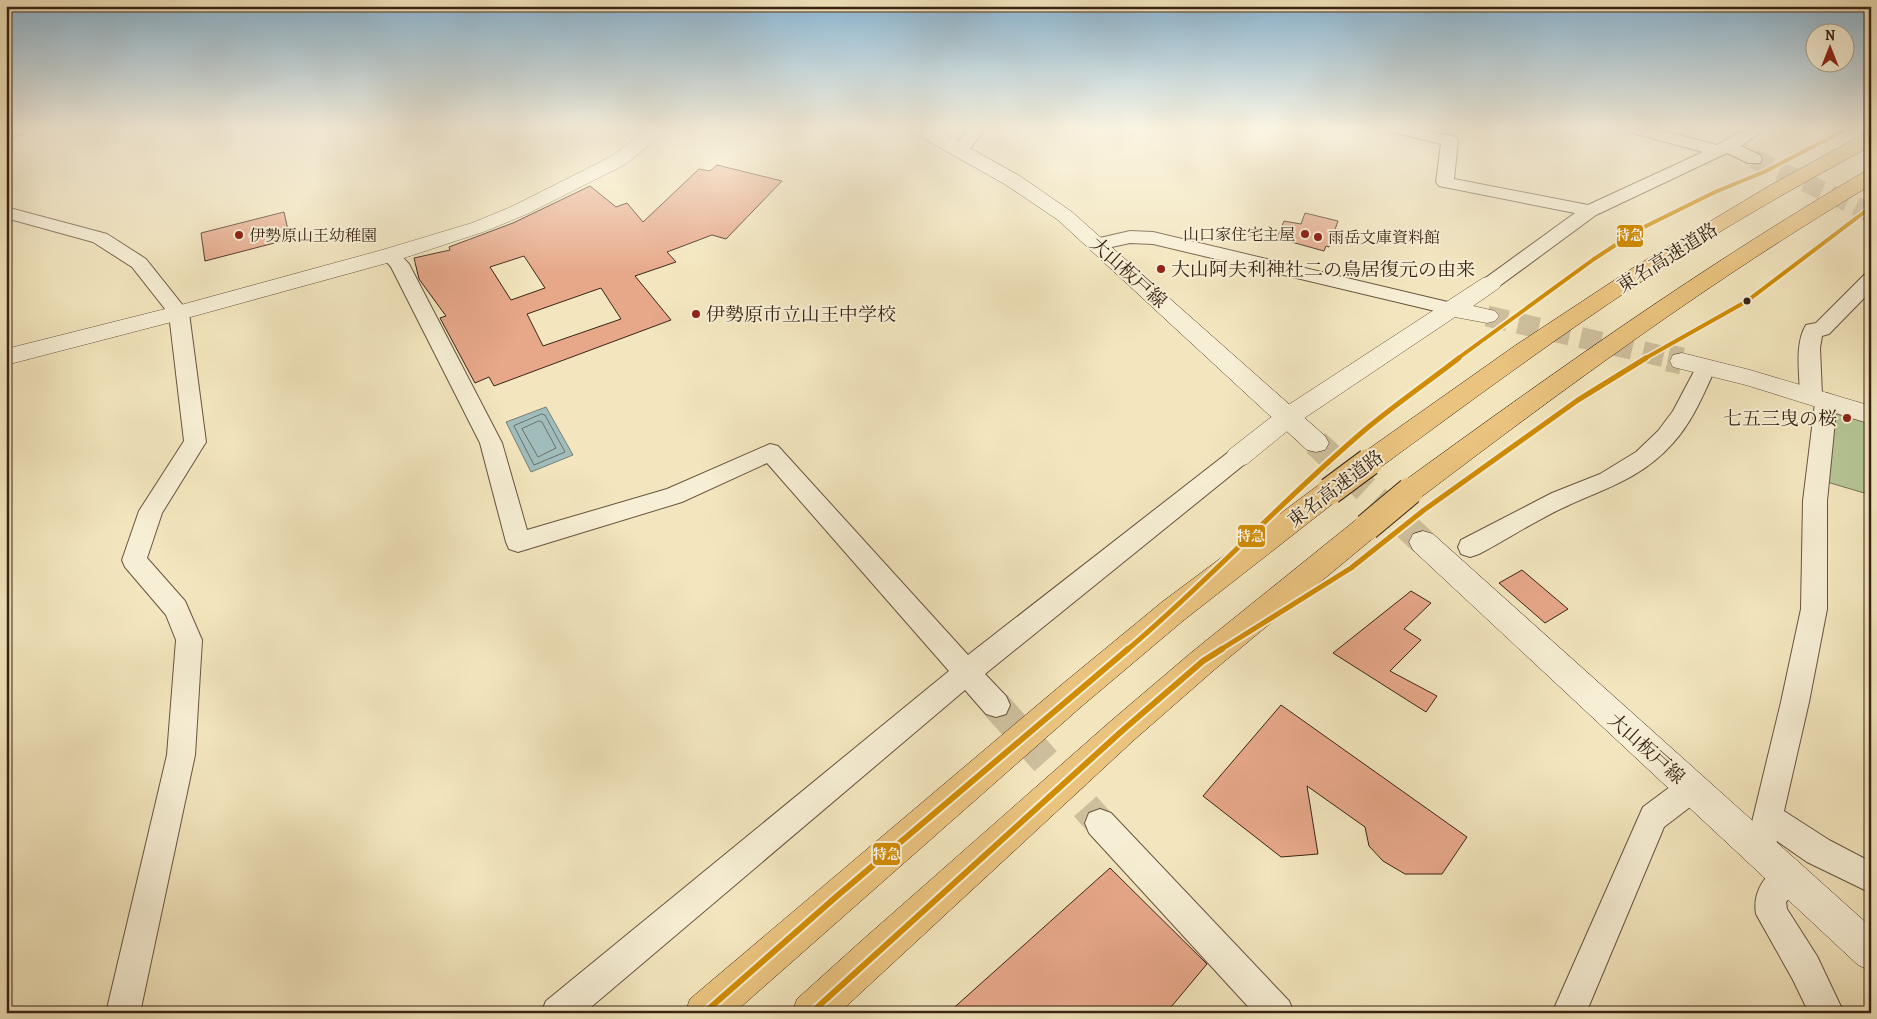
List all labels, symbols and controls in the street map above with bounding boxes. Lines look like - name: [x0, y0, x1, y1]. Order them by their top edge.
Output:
- north arrow: [1804, 22, 1854, 72]
- text: N: [1825, 26, 1835, 45]
- street label: 東名高速道路: [1612, 217, 1723, 299]
- place label: 山口家住宅主屋: [1183, 224, 1295, 246]
- line badge: 特急: [1616, 224, 1644, 248]
- place label: 伊勢原山王幼稚園: [249, 225, 377, 247]
- text: 特急: [1616, 226, 1644, 245]
- place label: 雨岳文庫資料館: [1328, 227, 1440, 249]
- marker: 山口家住宅主屋: [1299, 228, 1311, 240]
- marker: 伊勢原山王幼稚園: [233, 229, 245, 241]
- street label: 大山板戸線: [1084, 231, 1172, 314]
- marker: 雨岳文庫資料館: [1312, 231, 1324, 243]
- place label: 大山阿夫利神社二の鳥居復元の由来: [1171, 257, 1475, 283]
- marker: 大山阿夫利神社二の鳥居復元の由来: [1155, 263, 1167, 275]
- unlabelled marker: [1742, 296, 1752, 306]
- place label: 伊勢原市立山王中学校: [706, 302, 896, 328]
- marker: 伊勢原市立山王中学校: [690, 308, 702, 320]
- place label: 七五三曳の桜: [1723, 406, 1837, 432]
- marker: 七五三曳の桜: [1841, 412, 1853, 424]
- street label: 東名高速道路: [1282, 444, 1389, 533]
- line badge: 特急: [1237, 524, 1266, 548]
- text: 特急: [1237, 527, 1265, 546]
- street label: 大山板戸線: [1602, 707, 1690, 790]
- line badge: 特急: [872, 842, 901, 866]
- text: 特急: [873, 845, 901, 864]

